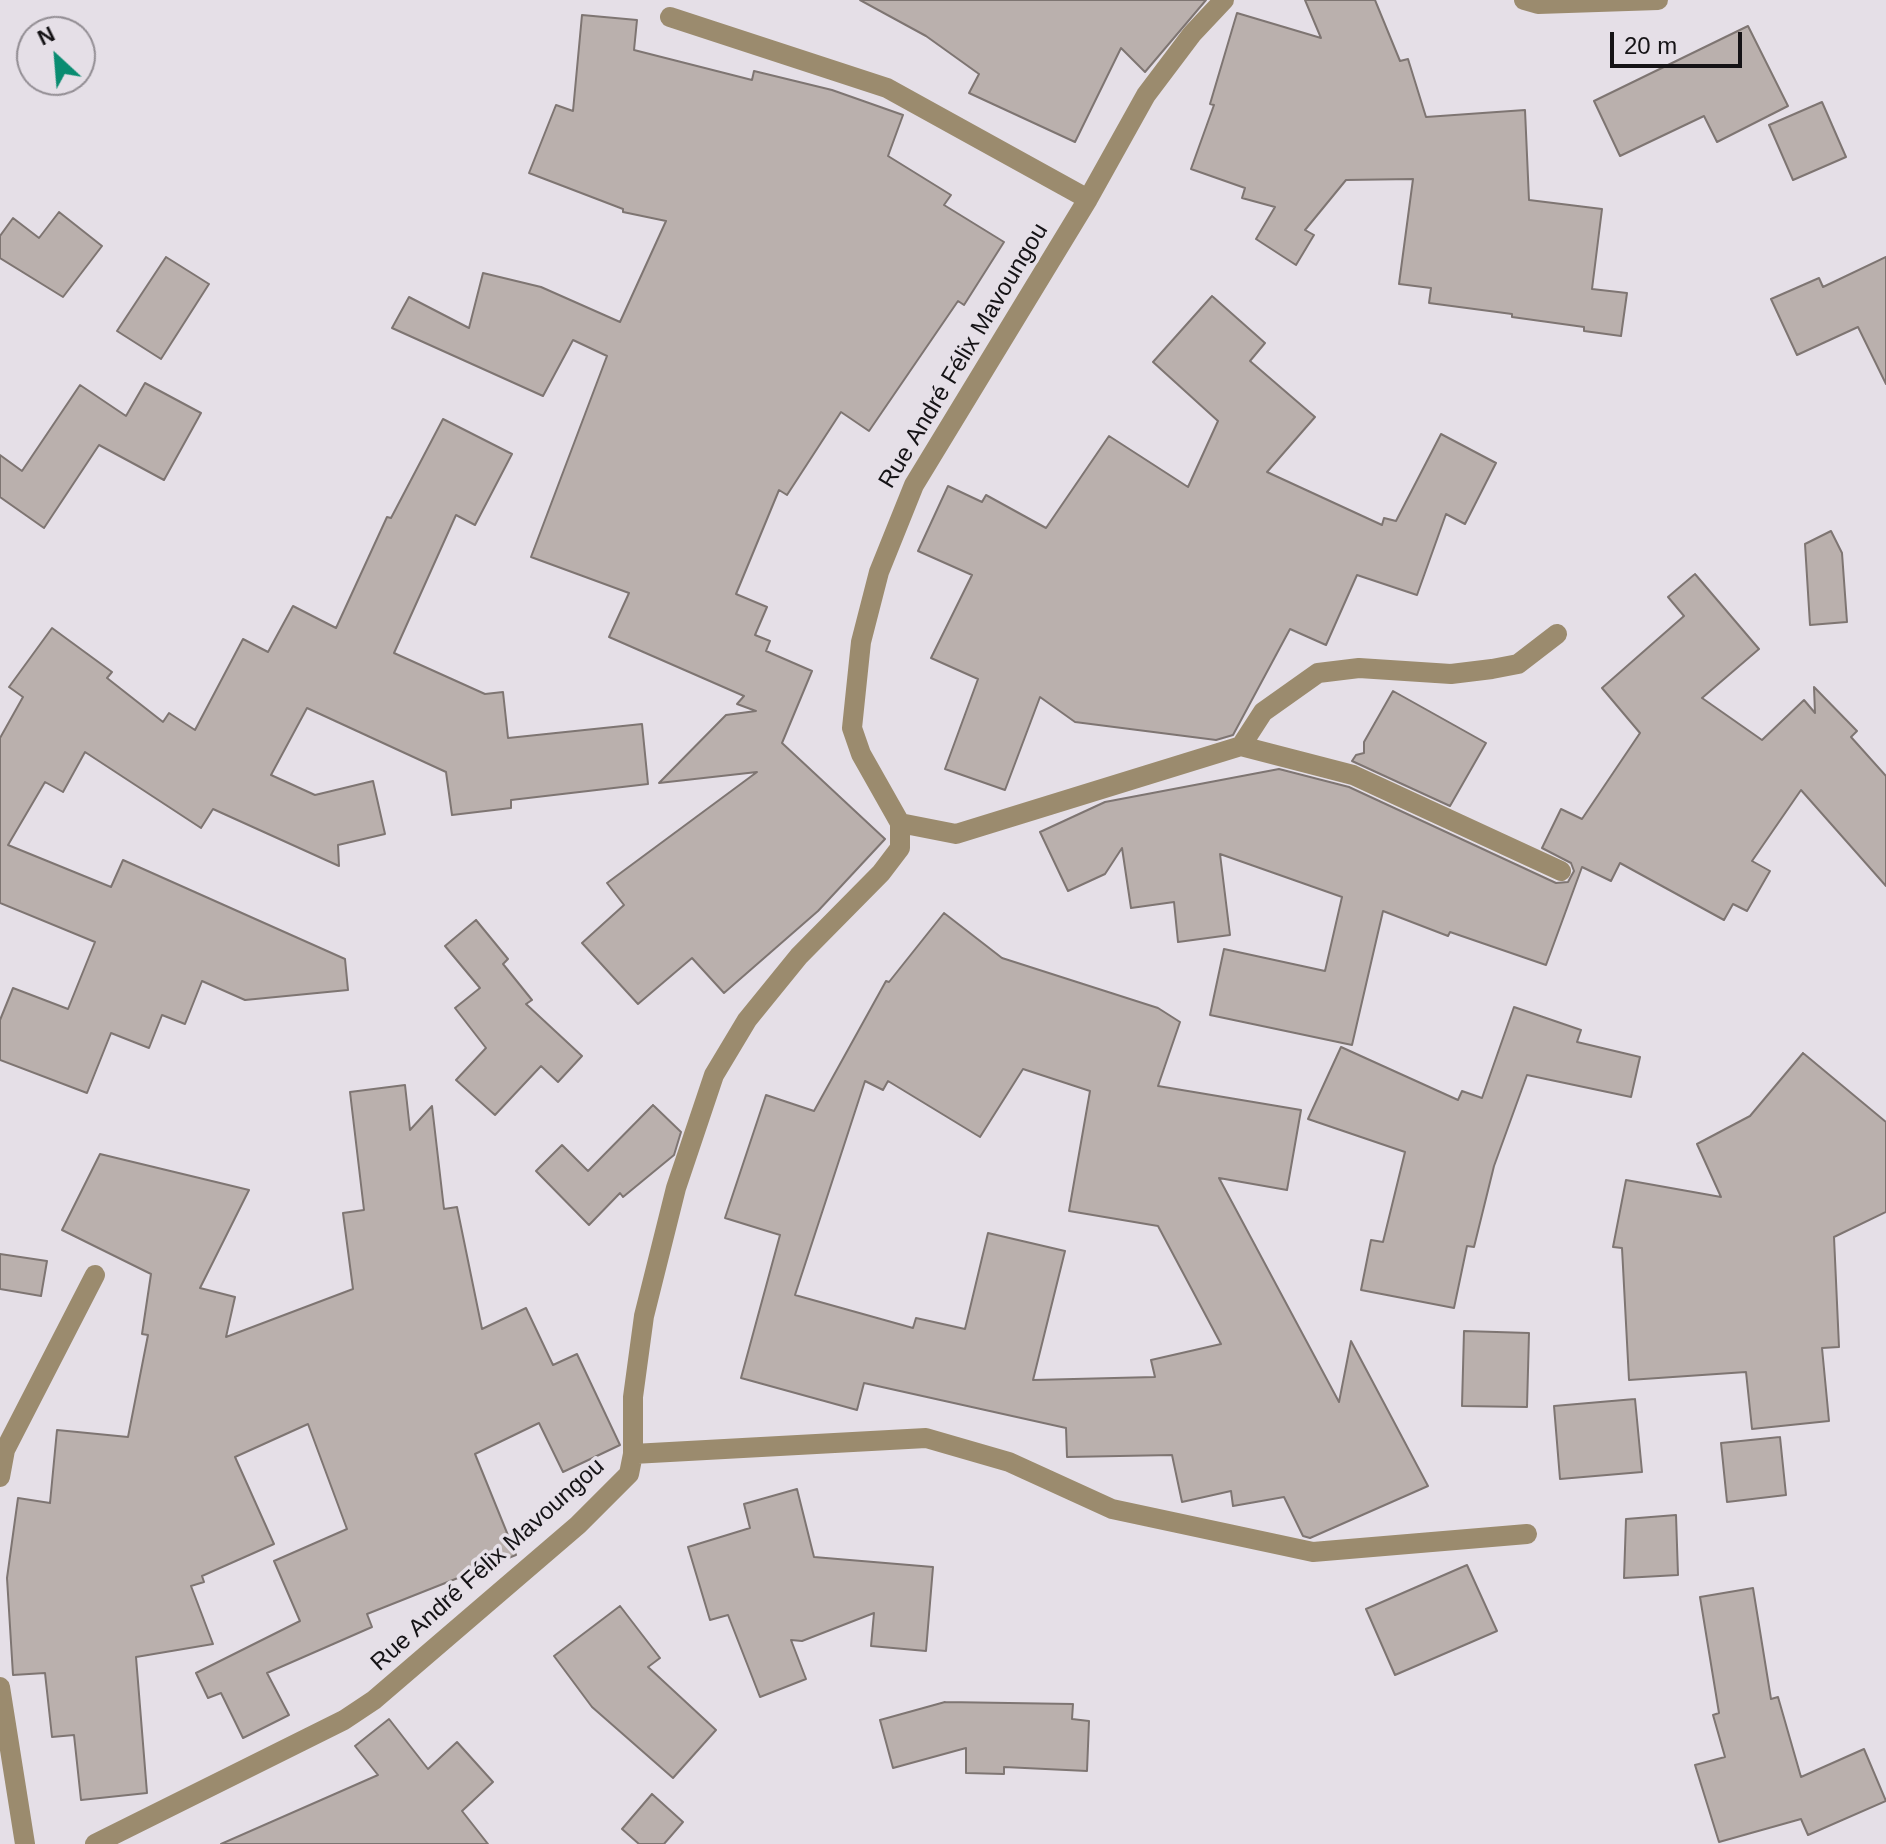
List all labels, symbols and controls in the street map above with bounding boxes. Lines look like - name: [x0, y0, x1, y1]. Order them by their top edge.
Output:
- north arrow: [16, 16, 96, 96]
- scale bar: [1614, 16, 1746, 66]
- text: N: [34, 21, 59, 50]
- text: 20 m: [1624, 32, 1677, 59]
- street label: Rue André Félix Mavoungou: [873, 218, 1055, 494]
- street label: Rue André Félix Mavoungou: [365, 1453, 611, 1677]

